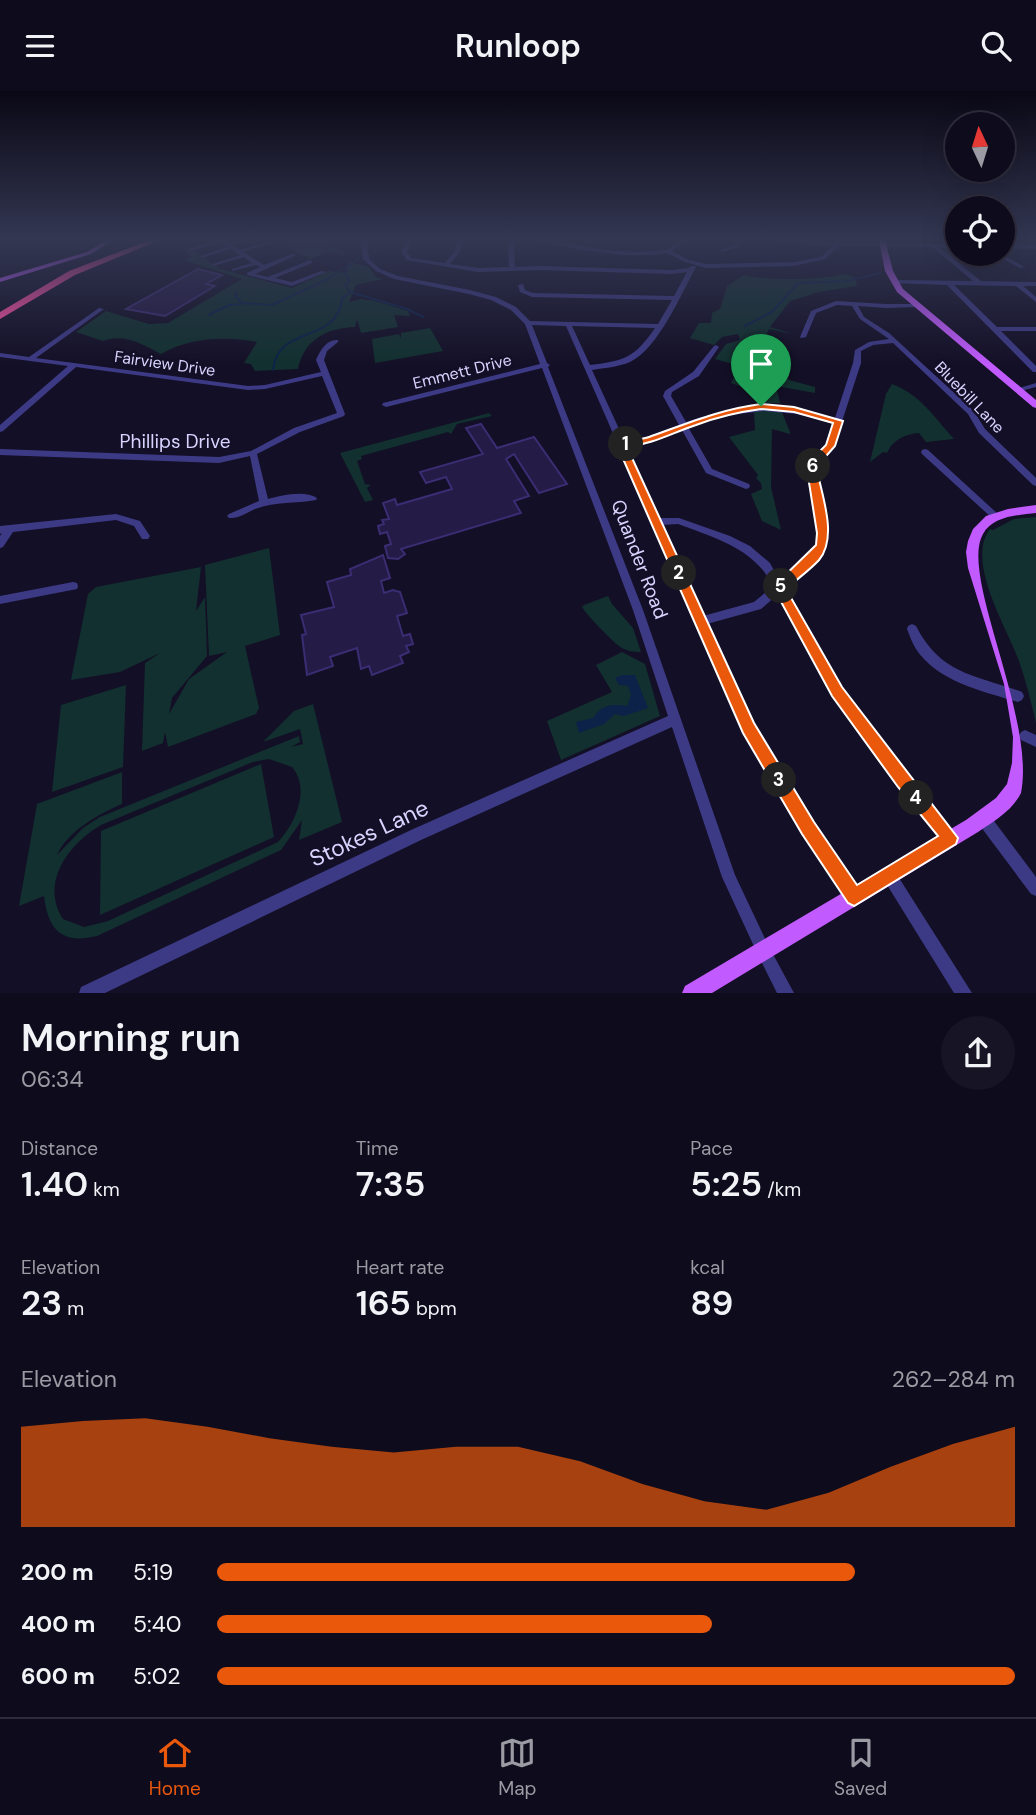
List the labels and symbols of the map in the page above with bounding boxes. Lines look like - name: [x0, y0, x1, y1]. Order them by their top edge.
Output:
- north arrow: [945, 112, 1015, 182]
- pin: [731, 334, 791, 406]
- street label: Fairview Drive: [113, 346, 217, 381]
- street label: Emmett Drive: [411, 349, 514, 394]
- street label: Bluebill Lane: [930, 357, 1009, 438]
- pin: 1: [608, 427, 644, 461]
- street label: Phillips Drive: [119, 429, 231, 454]
- pin: 6: [796, 449, 830, 483]
- street label: Quander Road: [605, 496, 674, 622]
- pin: 2: [662, 555, 696, 591]
- pin: 5: [764, 568, 798, 603]
- pin: 3: [762, 763, 796, 797]
- pin: 4: [898, 781, 934, 815]
- street label: Stokes Lane: [305, 792, 433, 874]

